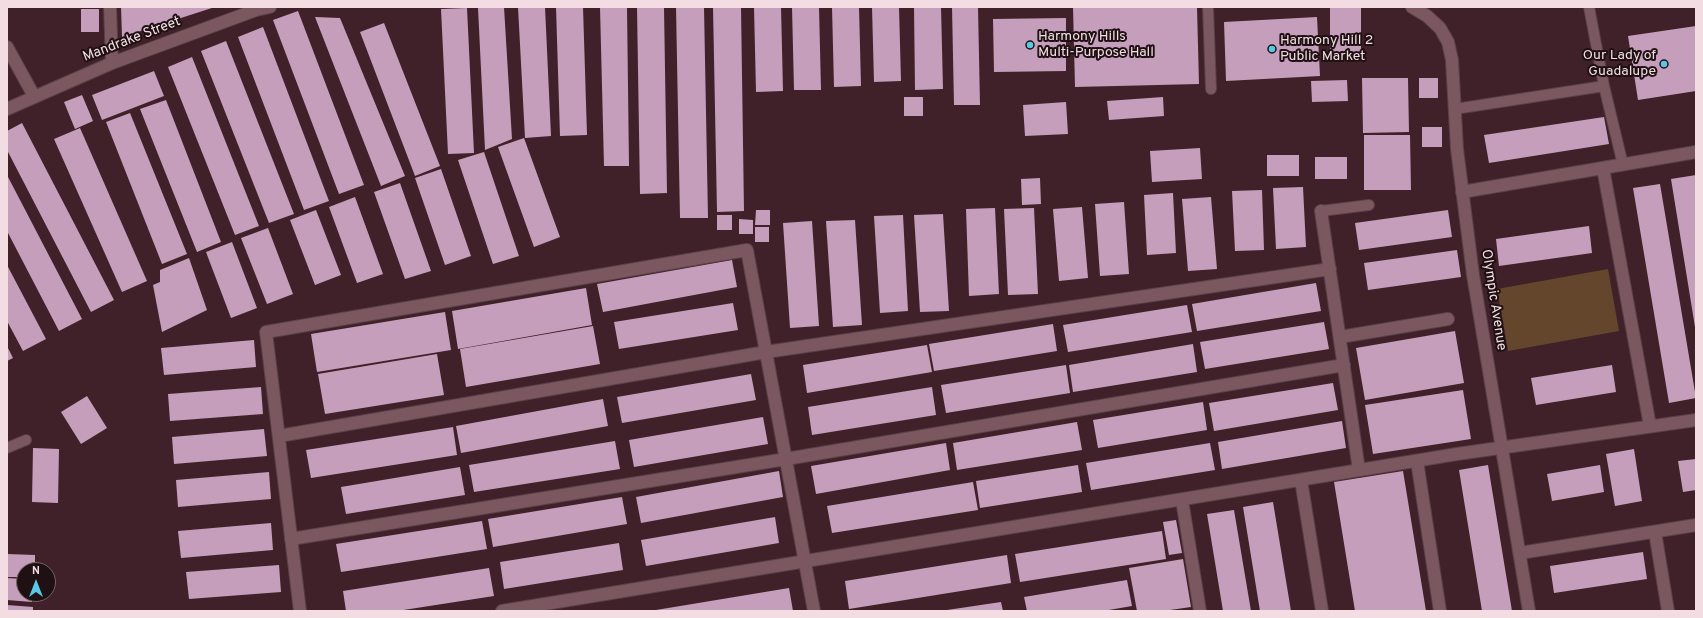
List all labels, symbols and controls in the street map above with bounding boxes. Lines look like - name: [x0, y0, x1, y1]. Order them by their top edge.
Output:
- street label: Mandrake Street: [81, 14, 183, 66]
- place label: Harmony Hills Multi-Purpose Hall: [1038, 29, 1154, 62]
- place label: Harmony Hill 2 Public Market: [1280, 33, 1373, 66]
- marker: Harmony Hills Multi-Purpose Hall: [1025, 40, 1035, 50]
- marker: Harmony Hill 2 Public Market: [1267, 44, 1277, 54]
- place label: Our Lady of Guadalupe: [1583, 48, 1656, 80]
- marker: Our Lady of Guadalupe: [1659, 59, 1669, 69]
- street label: Olympic Avenue: [1477, 248, 1509, 352]
- north arrow: [16, 562, 56, 602]
- text: N: [32, 564, 40, 578]

